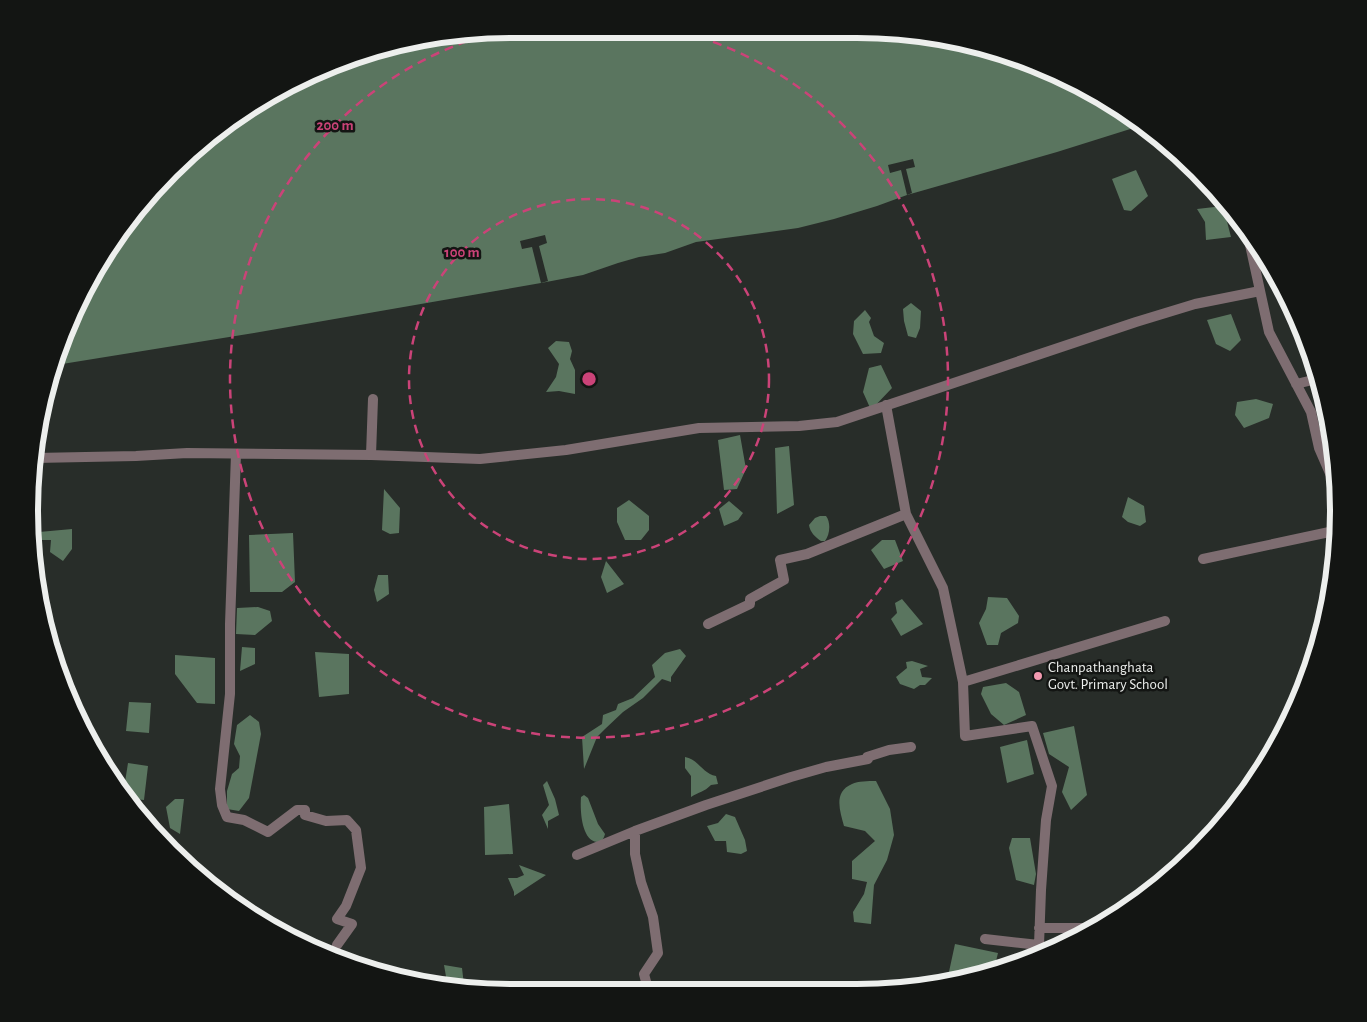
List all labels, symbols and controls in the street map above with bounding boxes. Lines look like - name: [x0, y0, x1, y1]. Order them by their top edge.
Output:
- text: 200 m: [316, 118, 354, 133]
- text: 100 m: [444, 245, 480, 260]
- centre of rings: [580, 370, 598, 388]
- place label: Chanpathanghata Govt. Primary School: [1048, 660, 1168, 692]
- marker: Chanpathanghata Govt. Primary School: [1032, 670, 1044, 682]

